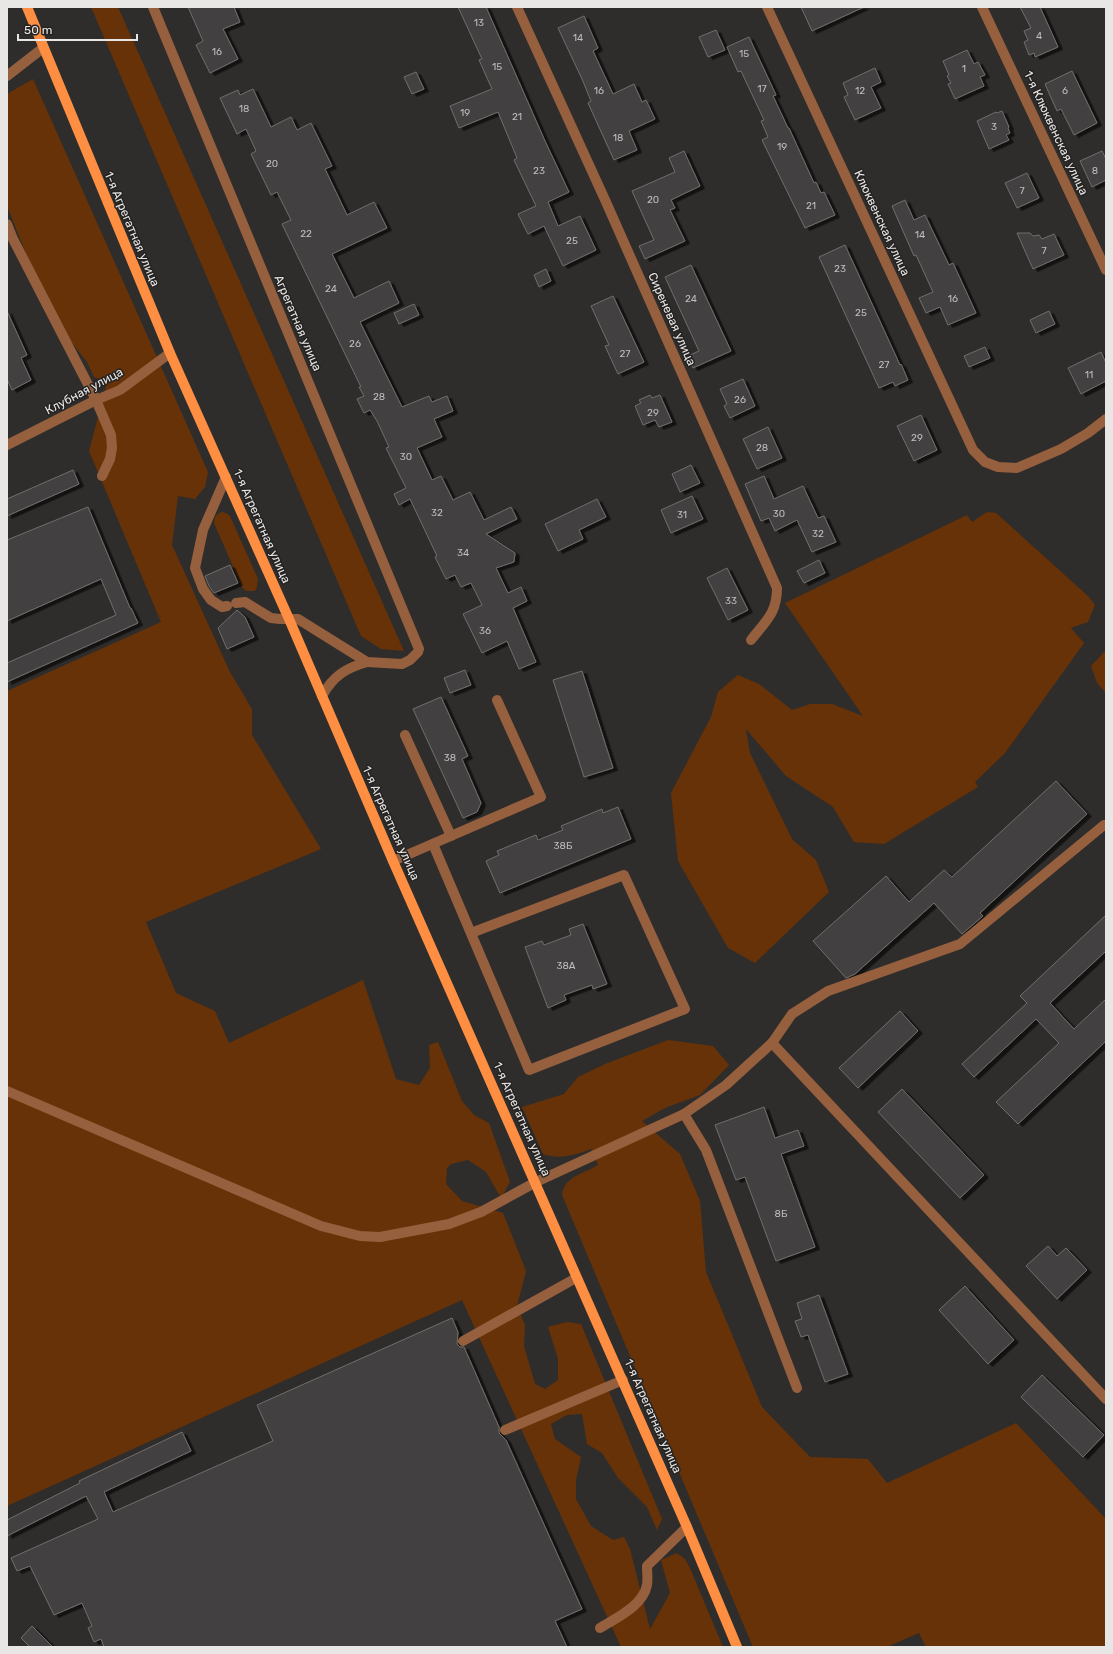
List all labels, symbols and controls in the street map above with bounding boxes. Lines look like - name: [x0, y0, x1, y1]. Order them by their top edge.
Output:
- scale bar: [18, 16, 137, 42]
- house number: 13: [474, 17, 484, 29]
- text: 50 m: [24, 23, 52, 37]
- house number: 4: [1036, 30, 1042, 42]
- house number: 14: [573, 32, 583, 44]
- house number: 16: [212, 46, 222, 58]
- house number: 15: [739, 48, 749, 60]
- house number: 15: [492, 61, 502, 73]
- house number: 1: [962, 63, 966, 75]
- street label: 1-я Клюквенская улица: [1021, 69, 1091, 197]
- house number: 17: [757, 83, 767, 95]
- house number: 16: [594, 85, 604, 97]
- house number: 12: [855, 85, 865, 97]
- house number: 6: [1062, 85, 1068, 97]
- house number: 18: [239, 103, 249, 115]
- house number: 19: [460, 107, 470, 119]
- house number: 21: [512, 111, 522, 123]
- house number: 3: [991, 121, 997, 133]
- house number: 18: [613, 132, 623, 144]
- house number: 19: [777, 141, 787, 153]
- house number: 20: [266, 158, 278, 170]
- house number: 23: [533, 165, 545, 177]
- house number: 8: [1092, 165, 1098, 177]
- street label: Клюквенская улица: [851, 168, 913, 278]
- street label: 1-я Агрегатная улица: [101, 169, 163, 289]
- house number: 7: [1019, 185, 1025, 197]
- house number: 20: [647, 194, 659, 206]
- house number: 21: [806, 200, 816, 212]
- house number: 22: [300, 228, 312, 240]
- house number: 14: [915, 229, 925, 241]
- house number: 25: [566, 235, 578, 247]
- house number: 7: [1041, 245, 1047, 257]
- house number: 23: [834, 263, 846, 275]
- street label: Сиреневая улица: [645, 270, 699, 368]
- street label: Агрегатная улица: [271, 273, 325, 373]
- house number: 24: [325, 283, 337, 295]
- house number: 24: [685, 293, 697, 305]
- house number: 16: [948, 293, 958, 305]
- house number: 25: [855, 307, 867, 319]
- house number: 26: [349, 338, 361, 350]
- house number: 27: [620, 348, 631, 360]
- house number: 27: [879, 359, 890, 371]
- street label: Клубная улица: [43, 365, 125, 417]
- house number: 11: [1085, 369, 1093, 381]
- house number: 28: [373, 391, 385, 403]
- house number: 26: [734, 394, 746, 406]
- house number: 29: [647, 407, 659, 419]
- house number: 29: [911, 432, 923, 444]
- house number: 28: [756, 442, 768, 454]
- house number: 30: [400, 451, 412, 463]
- street label: 1-я Агрегатная улица: [231, 467, 293, 585]
- house number: 32: [431, 507, 443, 519]
- house number: 30: [773, 508, 785, 520]
- house number: 31: [677, 509, 687, 521]
- house number: 32: [812, 528, 824, 540]
- house number: 34: [457, 547, 469, 559]
- house number: 33: [725, 595, 737, 607]
- house number: 36: [479, 625, 491, 637]
- house number: 38: [444, 752, 456, 764]
- street label: 1-я Агрегатная улица: [360, 764, 422, 882]
- house number: 38Б: [554, 840, 573, 852]
- house number: 38А: [556, 960, 576, 972]
- street label: 1-я Агрегатная улица: [491, 1060, 553, 1178]
- house number: 8Б: [775, 1208, 788, 1220]
- street label: 1-я Агрегатная улица: [622, 1357, 684, 1475]

